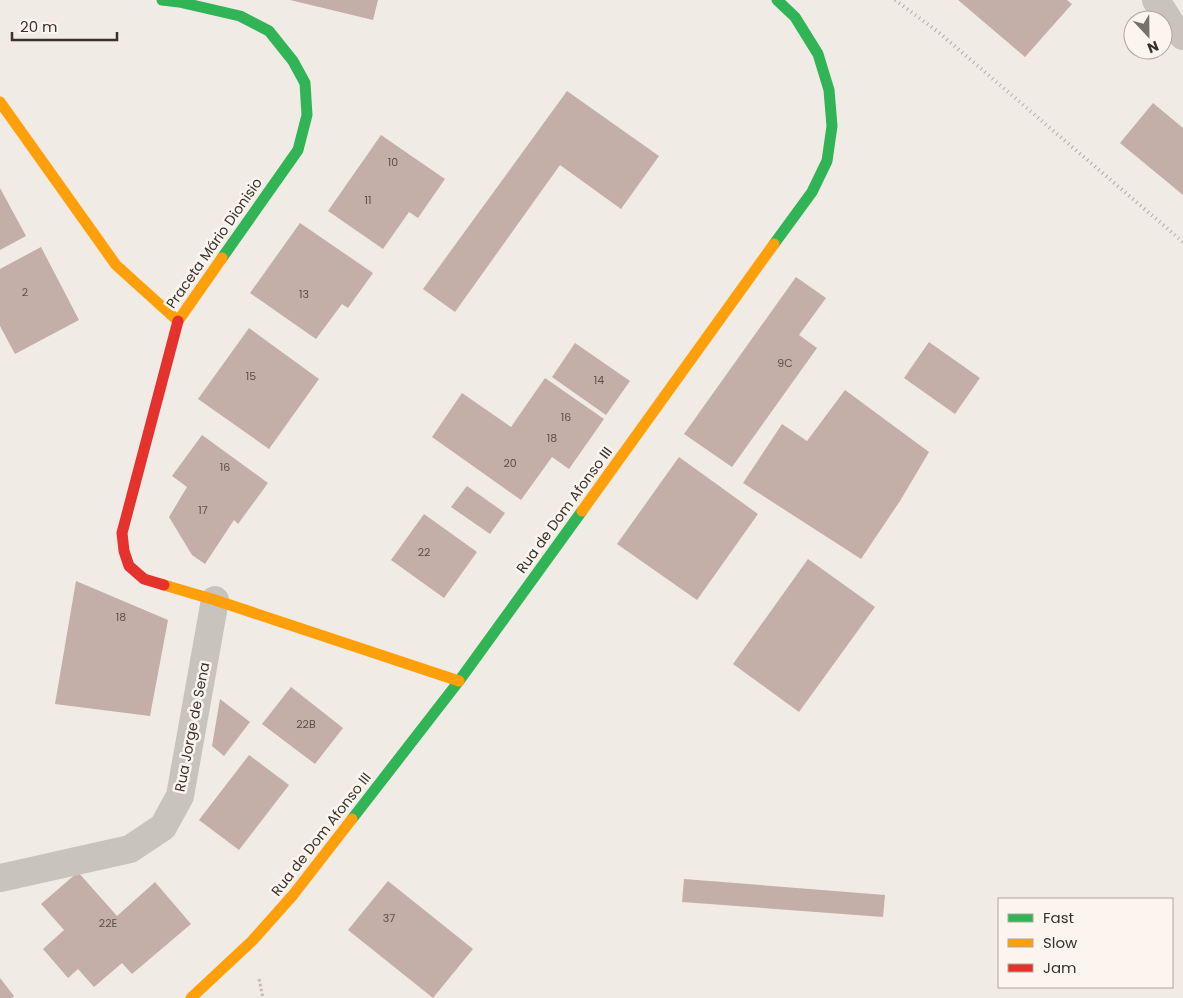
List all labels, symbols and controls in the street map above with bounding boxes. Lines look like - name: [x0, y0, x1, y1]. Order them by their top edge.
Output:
- scale bar: [12, 10, 118, 42]
- north arrow: [1123, 10, 1173, 60]
- text: 20 m: [20, 16, 58, 37]
- text: N: [1144, 36, 1161, 58]
- house number: 10: [388, 154, 398, 170]
- street label: Praceta Mário Dionisio: [161, 174, 267, 312]
- house number: 11: [364, 192, 372, 208]
- house number: 2: [22, 284, 28, 300]
- house number: 13: [299, 286, 309, 302]
- house number: 9C: [777, 355, 793, 371]
- house number: 15: [246, 368, 256, 384]
- house number: 14: [594, 372, 604, 388]
- house number: 16: [561, 409, 571, 425]
- house number: 18: [547, 430, 557, 446]
- street label: Rua de Dom Afonso III: [511, 443, 617, 577]
- house number: 20: [503, 455, 517, 471]
- house number: 16: [220, 459, 230, 475]
- house number: 17: [198, 502, 208, 518]
- house number: 22: [418, 544, 430, 560]
- house number: 18: [116, 609, 126, 625]
- street label: Rua Jorge de Sena: [170, 661, 214, 793]
- house number: 22B: [296, 716, 316, 732]
- street label: Rua de Dom Afonso III: [266, 768, 376, 900]
- legend: [998, 898, 1173, 988]
- text: Fast: [1043, 907, 1074, 928]
- house number: 37: [383, 910, 395, 926]
- house number: 22E: [99, 915, 117, 931]
- text: Slow: [1043, 932, 1078, 953]
- text: Jam: [1043, 957, 1077, 978]

